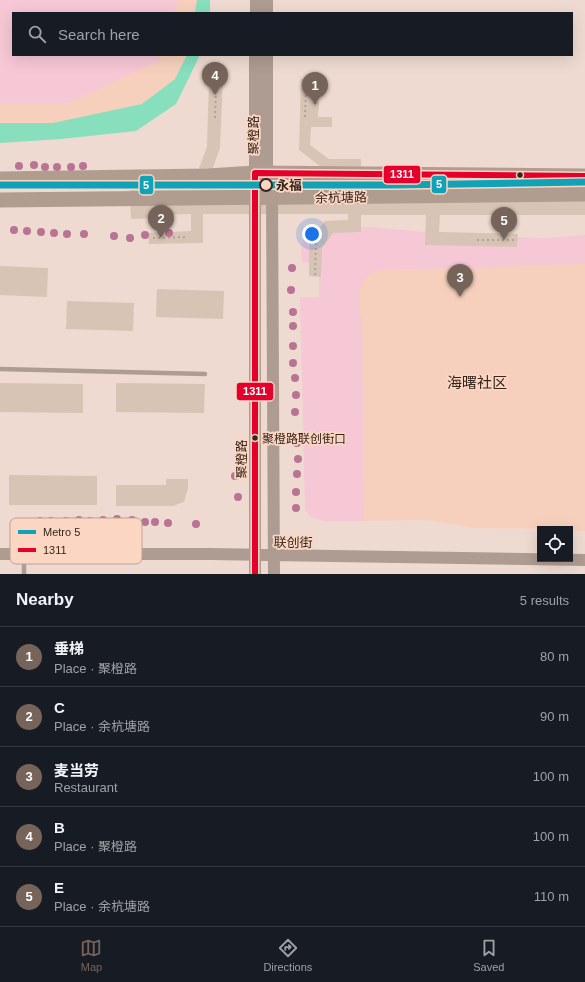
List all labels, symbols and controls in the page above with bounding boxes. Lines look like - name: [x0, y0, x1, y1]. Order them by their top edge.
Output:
- search box: [12, 12, 573, 56]
- icon: search: [26, 23, 48, 45]
- text: Search here: [58, 26, 140, 43]
- pin: 4: [202, 62, 228, 95]
- pin: 1: [302, 72, 328, 105]
- street label: 聚橙路: [246, 115, 261, 155]
- line badge: 1311: [383, 165, 421, 184]
- text: 1311: [390, 168, 414, 180]
- unlabelled marker: [515, 170, 525, 180]
- line badge: 5: [139, 175, 154, 195]
- line badge: 5: [431, 175, 447, 194]
- marker: 永福: [259, 178, 273, 192]
- place label: 永福: [276, 178, 302, 193]
- text: 5: [436, 178, 442, 190]
- text: 5: [143, 179, 149, 191]
- street label: 余杭塘路: [315, 190, 367, 205]
- pin: 2: [148, 205, 174, 238]
- pin: 5: [491, 207, 517, 240]
- your location: [302, 224, 322, 244]
- pin: 3: [447, 264, 473, 297]
- district label: 海曙社区: [447, 374, 507, 391]
- line badge: 1311: [236, 382, 274, 401]
- text: 1311: [243, 385, 267, 397]
- place label: 聚橙路联创街口: [262, 432, 346, 446]
- marker: 聚橙路联创街口: [250, 433, 260, 443]
- street label: 聚橙路: [234, 439, 249, 479]
- legend: [10, 518, 142, 564]
- text: Metro 5: [43, 526, 80, 538]
- map controls: [537, 526, 573, 562]
- button: locate: [537, 526, 573, 562]
- street label: 联创街: [273, 535, 313, 550]
- text: 1311: [43, 544, 67, 556]
- text: Nearby: [16, 590, 74, 609]
- text: 5 results: [520, 593, 569, 608]
- text: 垂梯: [54, 640, 84, 657]
- text: 1: [25, 649, 33, 664]
- text: 80 m: [540, 649, 569, 664]
- text: Place · 聚橙路: [54, 661, 137, 676]
- text: C: [54, 699, 65, 716]
- text: 2: [25, 709, 33, 724]
- text: 90 m: [540, 709, 569, 724]
- text: Place · 余杭塘路: [54, 719, 150, 734]
- text: 麦当劳: [54, 762, 99, 779]
- text: 3: [25, 769, 33, 784]
- text: 100 m: [533, 769, 569, 784]
- text: Restaurant: [54, 780, 118, 795]
- text: B: [54, 819, 65, 836]
- text: 4: [25, 829, 33, 844]
- text: 100 m: [533, 829, 569, 844]
- text: Place · 聚橙路: [54, 839, 137, 854]
- text: E: [54, 879, 64, 896]
- text: 5: [25, 889, 33, 904]
- text: 110 m: [534, 889, 569, 904]
- text: Place · 余杭塘路: [54, 899, 150, 914]
- tab: Map: [80, 937, 102, 973]
- tab: Directions: [263, 937, 312, 973]
- tab: Saved: [473, 937, 504, 973]

